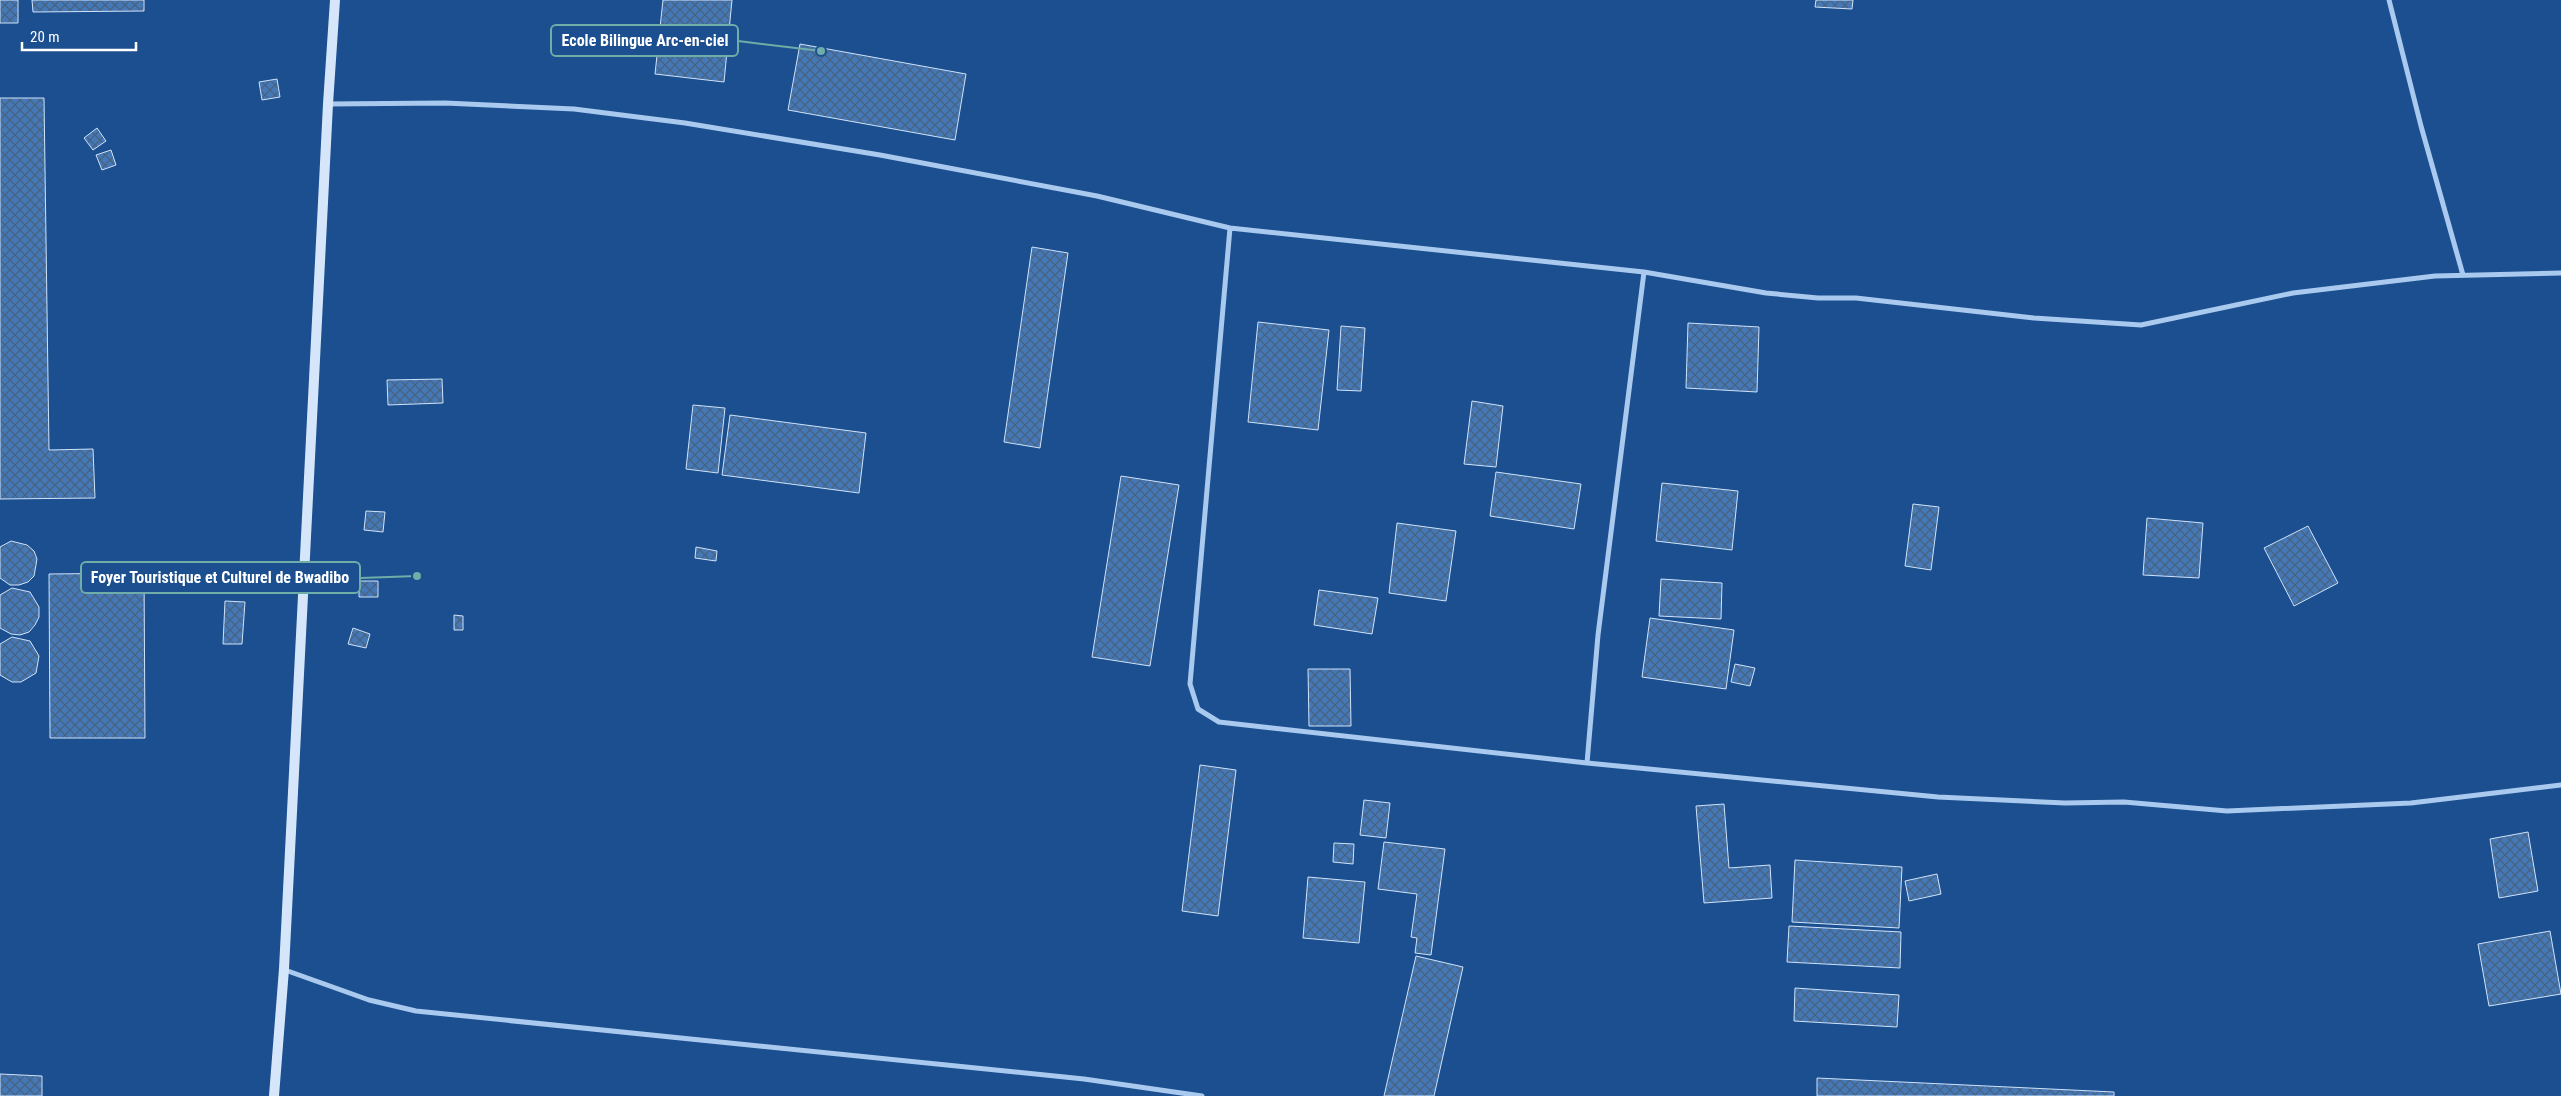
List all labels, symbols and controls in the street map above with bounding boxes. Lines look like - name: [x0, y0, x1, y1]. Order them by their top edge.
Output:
- scale bar: [22, 20, 136, 52]
- callout: Ecole Bilingue Arc-en-ciel: [551, 25, 738, 56]
- text: 20 m: [30, 28, 60, 46]
- text: Ecole Bilingue Arc-en-ciel: [562, 31, 728, 50]
- callout: Foyer Touristique et Culturel de Bwadibo: [81, 562, 360, 593]
- text: Foyer Touristique et Culturel de Bwadibo: [91, 568, 349, 587]

